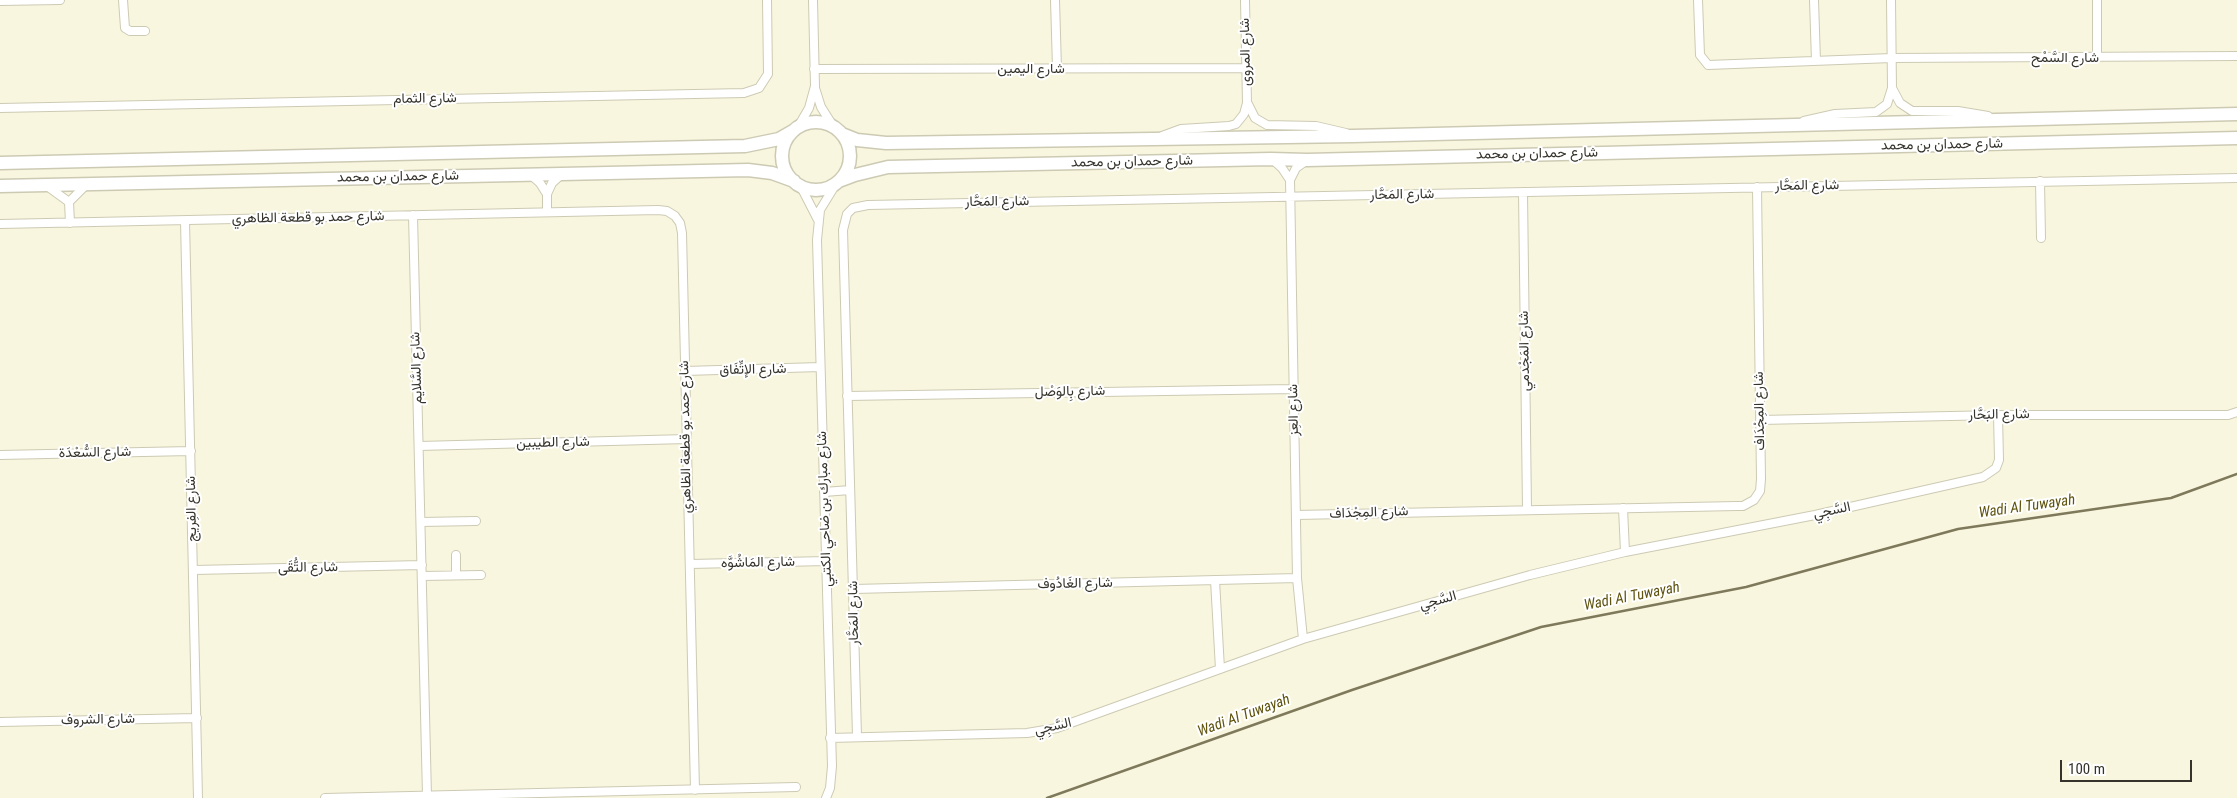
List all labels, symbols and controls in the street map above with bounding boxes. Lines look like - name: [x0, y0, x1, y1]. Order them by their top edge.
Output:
- street label: شارع المروى: [1237, 18, 1255, 86]
- street label: شارع السَّمْح: [2031, 50, 2099, 66]
- street label: شارع اليمين: [997, 61, 1065, 77]
- street label: شارع الثمام: [393, 90, 457, 108]
- street label: شارع حمدان بن محمد: [1881, 136, 2003, 154]
- street label: شارع حمدان بن محمد: [1476, 145, 1598, 163]
- street label: شارع حمدان بن محمد: [1071, 153, 1193, 171]
- street label: شارع حمدان بن محمد: [337, 168, 459, 186]
- street label: شارع المَحَّار: [1775, 177, 1839, 195]
- street label: شارع المَحَّار: [1370, 186, 1434, 204]
- street label: شارع المَحَّار: [965, 193, 1029, 211]
- street label: شارع حمد بو قطعة الظاهري: [231, 208, 385, 228]
- street label: شارع المَجْدمي: [1516, 311, 1534, 391]
- street label: شارع السَّلايم: [407, 332, 427, 404]
- street label: شارع حمد بو قطعة الظاهري: [676, 360, 696, 514]
- street label: شارع الإتِّفَاق: [719, 361, 787, 379]
- street label: شارع المِجْدَاف: [1751, 371, 1769, 451]
- street label: شارع بِالوَصْل: [1035, 383, 1105, 401]
- street label: شارع العِز: [1285, 384, 1303, 436]
- street label: شارع البَحَّار: [1968, 406, 2030, 424]
- street label: شارع مبارك بن ضاحي الكتبي: [814, 431, 836, 587]
- street label: شارع الطيبين: [516, 434, 590, 452]
- street label: شارع السُّعْدَة: [59, 444, 131, 462]
- street label: شارع الفِريج: [183, 476, 201, 542]
- water label: Wadi Al Tuwayah: [1978, 491, 2076, 523]
- street label: السَّجِي: [1812, 499, 1852, 523]
- street label: شارع المِجْدَاف: [1329, 503, 1409, 523]
- street label: شارع المَاشُوَّه: [721, 554, 795, 572]
- street label: شارع التُّقَى: [278, 559, 338, 577]
- street label: شارع الغَادُوف: [1037, 575, 1113, 593]
- water label: Wadi Al Tuwayah: [1583, 579, 1681, 615]
- street label: شارع المَحَّار: [845, 581, 863, 645]
- street label: السَّجِي: [1418, 588, 1458, 614]
- water label: Wadi Al Tuwayah: [1195, 691, 1293, 741]
- street label: شارع الشروف: [61, 711, 135, 729]
- street label: السَّجِي: [1033, 715, 1073, 739]
- scale bar: [2062, 750, 2194, 782]
- text: 100 m: [2068, 760, 2105, 778]

